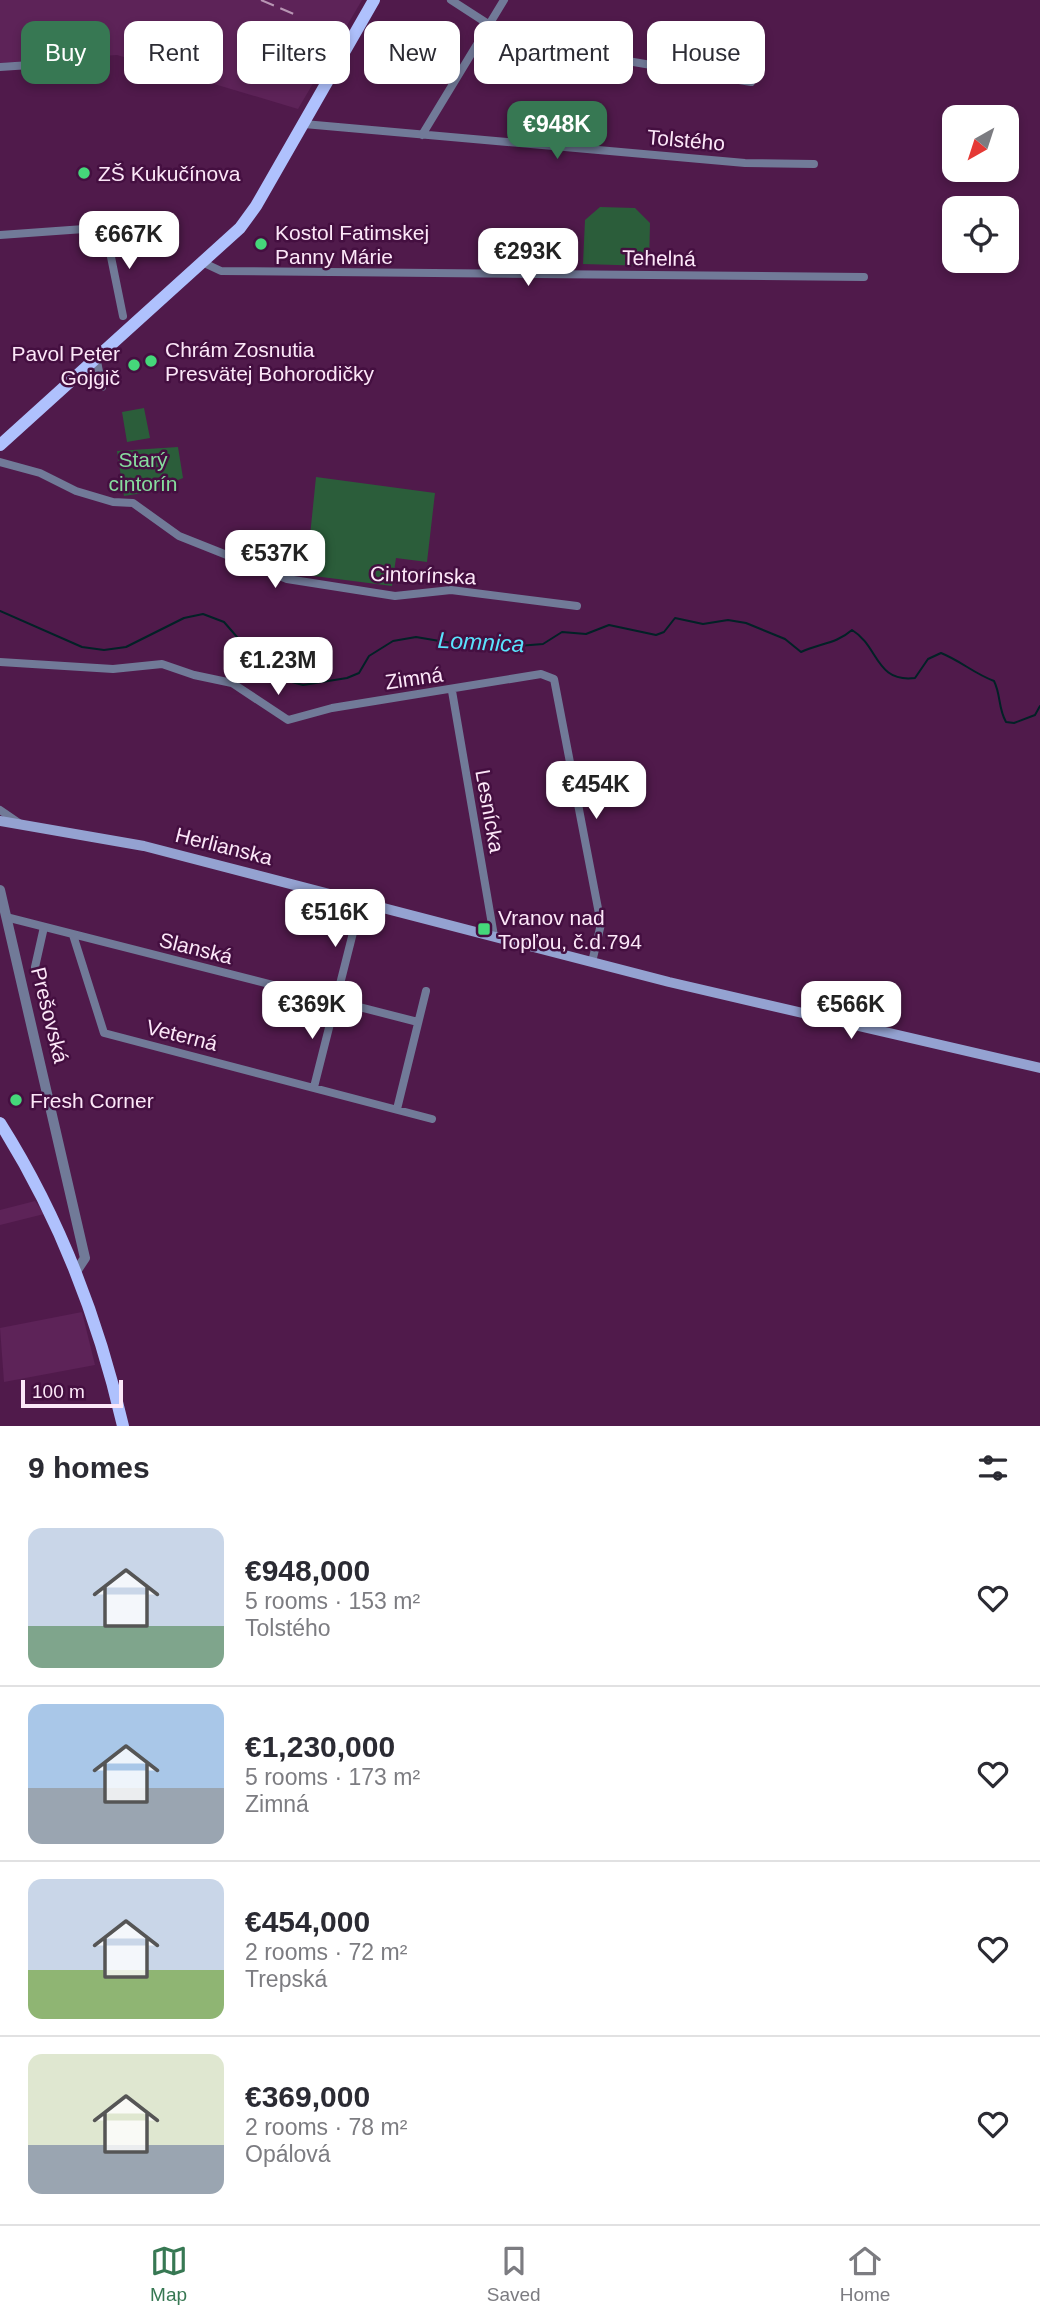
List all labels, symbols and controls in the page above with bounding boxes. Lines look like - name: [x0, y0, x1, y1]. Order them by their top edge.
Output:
- chip: Buy: [21, 21, 110, 84]
- chip: Rent: [124, 21, 223, 84]
- chip: Filters: [237, 21, 350, 84]
- chip: New: [364, 21, 460, 84]
- chip: Apartment: [474, 21, 633, 84]
- chip: House: [647, 21, 765, 84]
- pin: €948K: [508, 102, 606, 161]
- north arrow: [942, 105, 1018, 182]
- map controls: [942, 105, 1019, 273]
- text: €948K: [523, 111, 591, 137]
- street label: Tolstého: [646, 125, 726, 155]
- place label: ZŠ Kukučínova: [98, 162, 241, 185]
- marker: ZŠ Kukučínova: [76, 165, 92, 181]
- button: locate: [942, 196, 1019, 273]
- pin: €667K: [80, 212, 178, 271]
- text: €667K: [95, 221, 163, 247]
- place label: Kostol Fatimskej Panny Márie: [275, 221, 429, 268]
- pin: €293K: [479, 229, 577, 288]
- marker: Kostol Fatimskej Panny Márie: [253, 236, 269, 252]
- text: €293K: [494, 238, 562, 264]
- street label: Tehelná: [622, 246, 696, 270]
- place label: Chrám Zosnutia Presvätej Bohorodičky: [165, 338, 374, 385]
- place label: Pavol Peter Gojgič: [11, 342, 120, 389]
- marker: Chrám Zosnutia Presvätej Bohorodičky: [143, 353, 159, 369]
- marker: Pavol Peter Gojgič: [126, 357, 142, 373]
- park label: Starý cintorín: [109, 448, 177, 495]
- pin: €537K: [226, 530, 324, 590]
- text: €537K: [241, 540, 309, 566]
- street label: Cintorínska: [370, 562, 477, 588]
- water label: Lomnica: [437, 627, 525, 657]
- pin: €1.23M: [221, 638, 335, 697]
- text: €1.23M: [240, 647, 316, 673]
- street label: Zimná: [384, 663, 445, 693]
- pin: €454K: [547, 762, 645, 821]
- street label: Lesnícka: [471, 768, 509, 855]
- text: €454K: [562, 771, 630, 797]
- street label: Herlianska: [173, 823, 275, 869]
- pin: €516K: [286, 890, 384, 949]
- text: €516K: [301, 899, 369, 925]
- place label: Vranov nad Topľou, č.d.794: [498, 906, 642, 953]
- marker: Vranov nad Topľou, č.d.794: [476, 921, 492, 937]
- street label: Slanská: [157, 928, 235, 968]
- street label: Prešovská: [27, 965, 73, 1066]
- pin: €369K: [263, 982, 361, 1041]
- pin: €566K: [802, 982, 900, 1041]
- text: €369K: [278, 991, 346, 1017]
- text: €566K: [817, 991, 885, 1017]
- street label: Veterná: [144, 1015, 220, 1055]
- place label: Fresh Corner: [30, 1089, 154, 1112]
- marker: Fresh Corner: [8, 1092, 24, 1108]
- scale bar: [21, 1377, 122, 1409]
- text: 100 m: [32, 1381, 85, 1402]
- icon: filters: [974, 1449, 1012, 1487]
- text: 9 homes: [28, 1451, 150, 1484]
- text: €948,000: [245, 1554, 370, 1587]
- icon: home: [84, 1556, 168, 1640]
- icon: heart: [974, 1579, 1012, 1617]
- text: 5 rooms · 153 m²: [245, 1588, 420, 1614]
- text: Tolstého: [245, 1615, 331, 1641]
- text: €1,230,000: [245, 1730, 395, 1763]
- icon: home: [84, 1732, 168, 1816]
- icon: heart: [974, 1755, 1012, 1793]
- text: 5 rooms · 173 m²: [245, 1764, 420, 1790]
- text: Zimná: [245, 1791, 309, 1817]
- text: €454,000: [245, 1905, 370, 1938]
- icon: home: [84, 1907, 168, 1991]
- icon: heart: [974, 1930, 1012, 1968]
- text: 2 rooms · 72 m²: [245, 1939, 407, 1965]
- text: Trepská: [245, 1966, 327, 1992]
- text: €369,000: [245, 2080, 370, 2113]
- icon: home: [84, 2082, 168, 2166]
- icon: heart: [974, 2105, 1012, 2143]
- text: 2 rooms · 78 m²: [245, 2114, 407, 2140]
- text: Opálová: [245, 2141, 331, 2167]
- tab: Map: [150, 2242, 188, 2306]
- tab: Saved: [487, 2242, 541, 2306]
- tab: Home: [840, 2242, 890, 2306]

